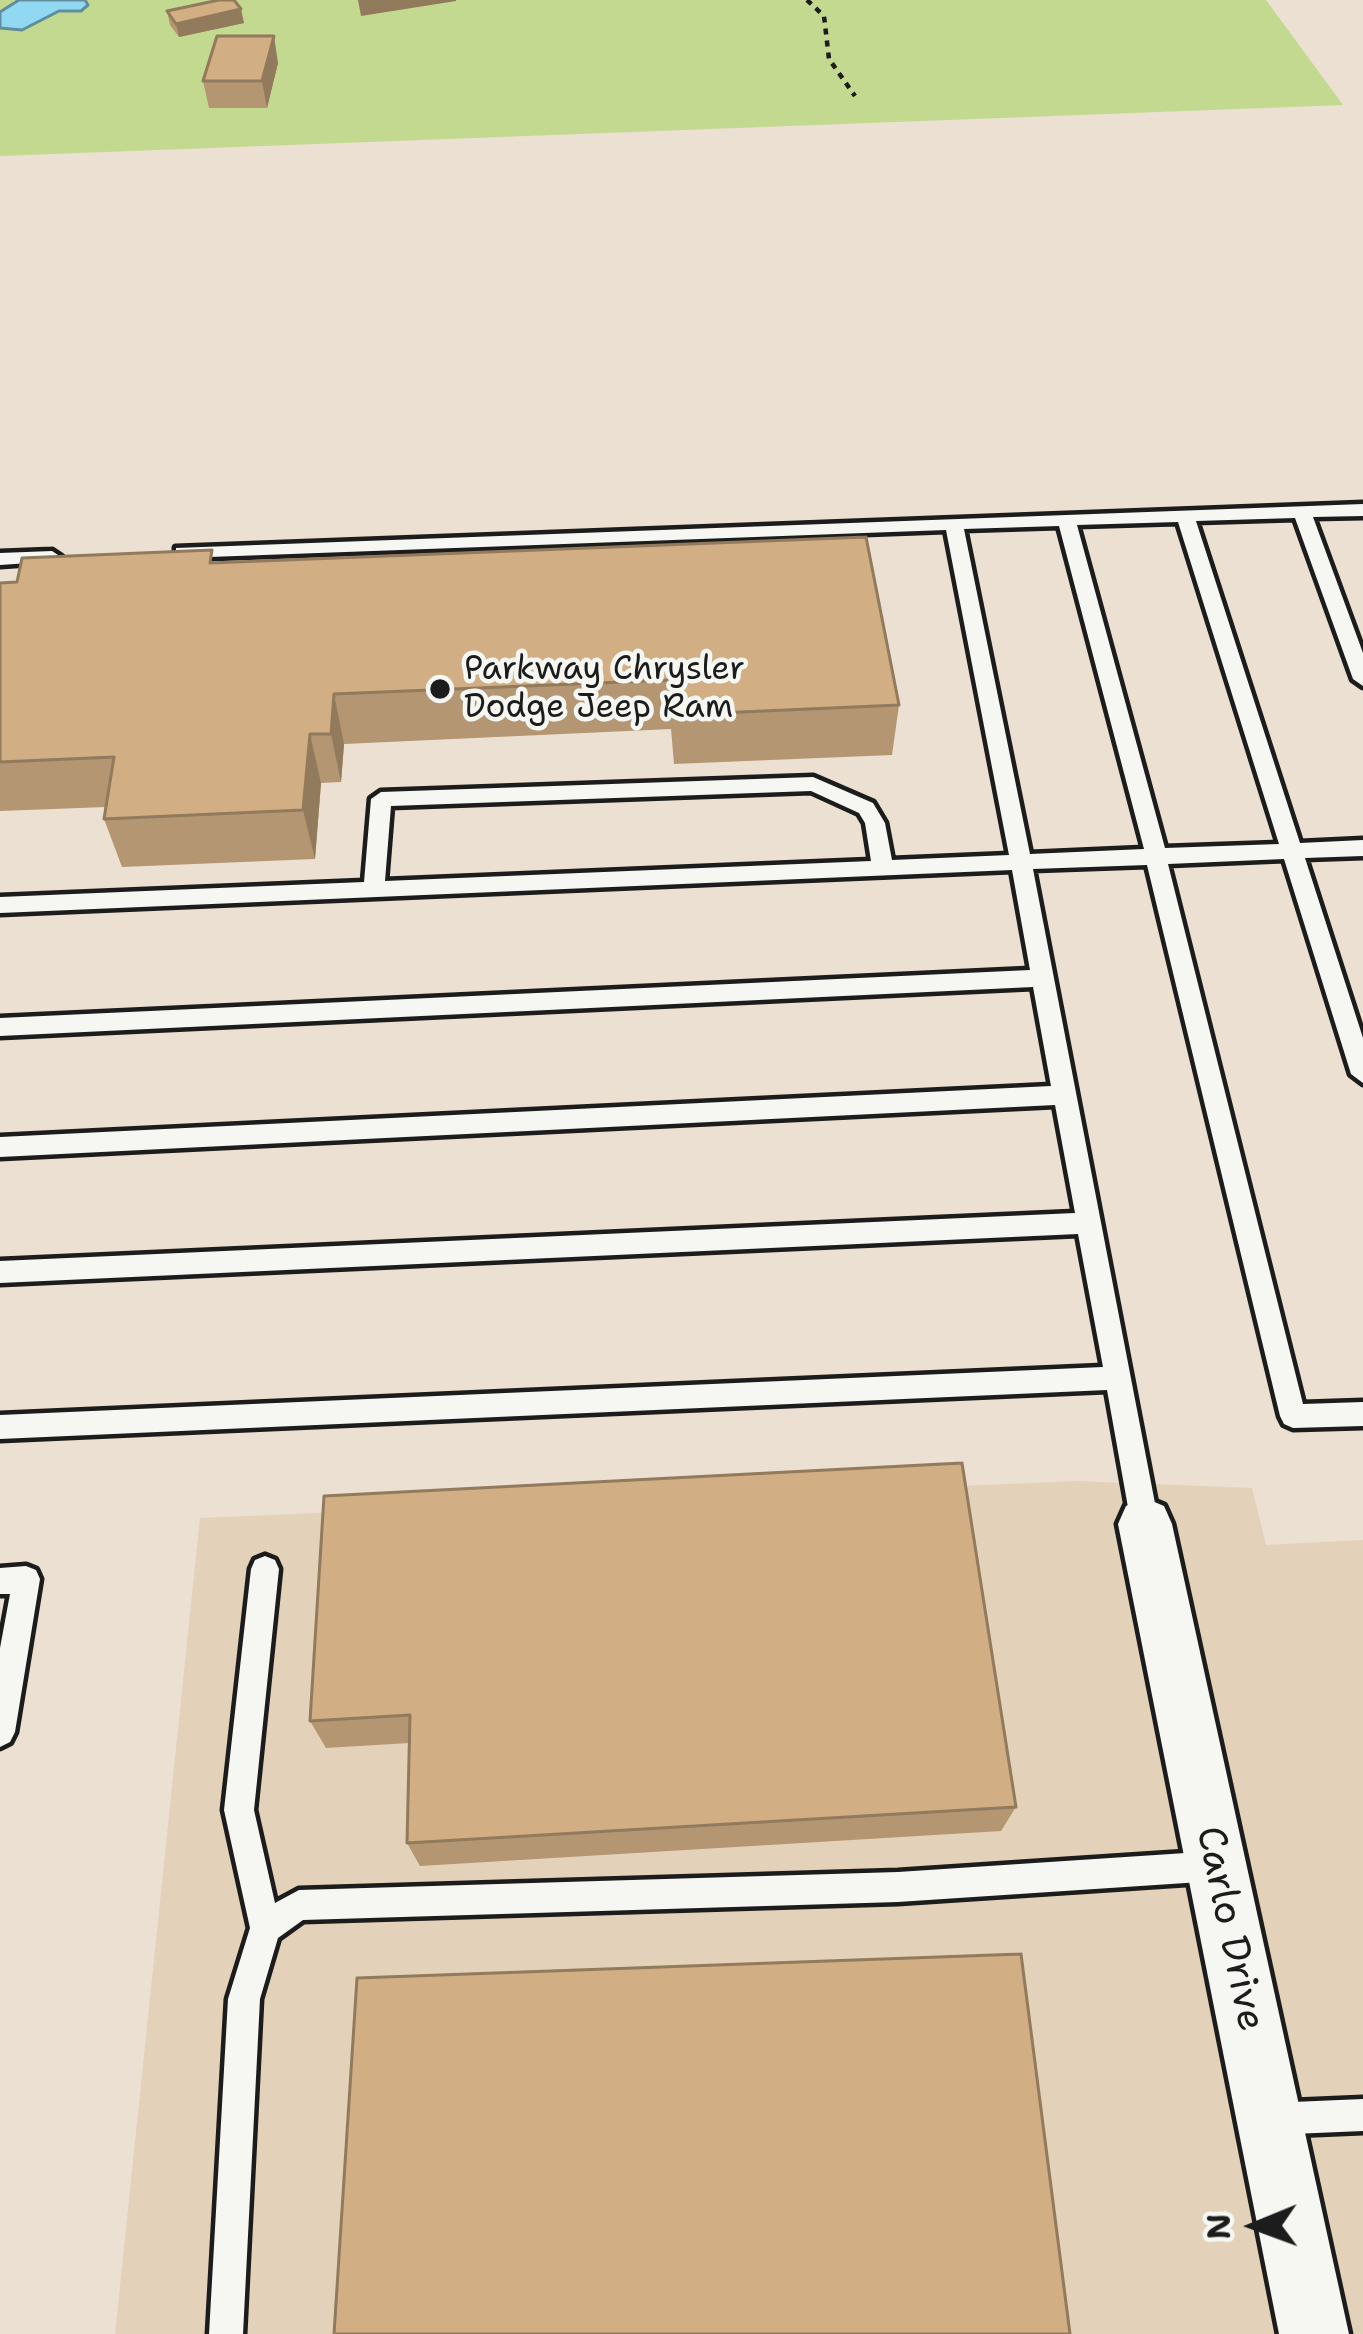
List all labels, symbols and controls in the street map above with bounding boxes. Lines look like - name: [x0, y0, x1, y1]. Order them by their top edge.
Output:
- place label: Parkway Chrysler Dodge Jeep Ram: [464, 650, 745, 728]
- marker: Parkway Chrysler Dodge Jeep Ram: [427, 676, 453, 702]
- street label: Carlo Drive: [1184, 1822, 1274, 2036]
- north arrow: [1195, 2166, 1315, 2286]
- text: N: [1196, 2213, 1241, 2240]

